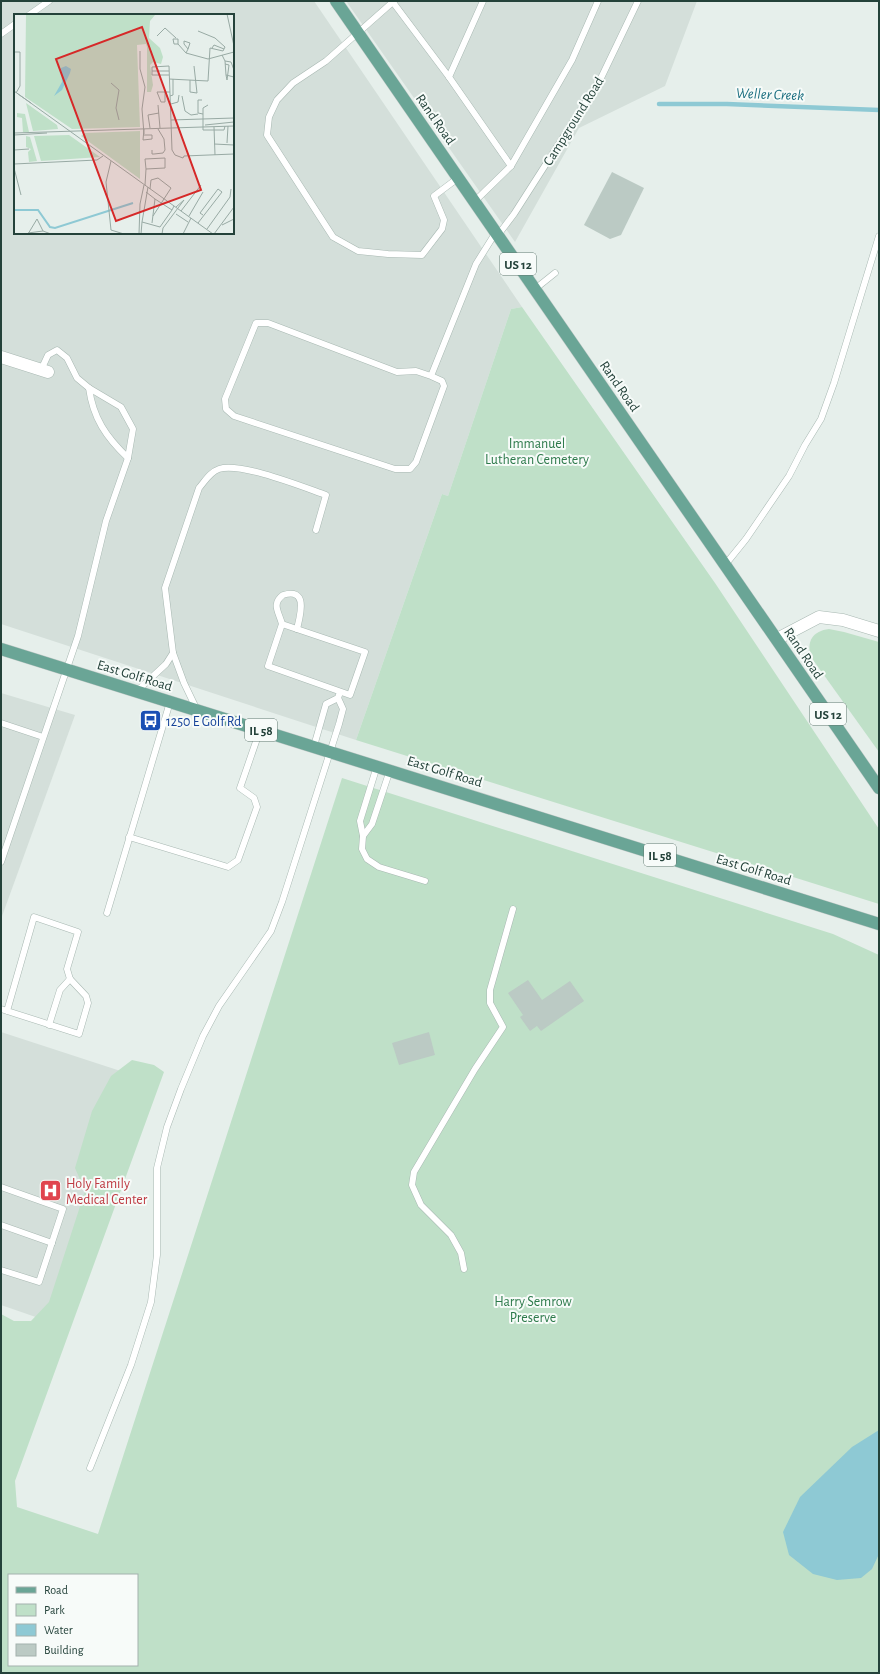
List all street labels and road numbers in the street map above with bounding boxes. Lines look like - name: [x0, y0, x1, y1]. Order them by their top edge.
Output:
- street label: Campground Road: [541, 75, 607, 168]
- street label: Rand Road: [413, 92, 458, 148]
- road number: US 12: [500, 253, 536, 275]
- street label: Rand Road: [597, 359, 642, 415]
- street label: Rand Road: [781, 625, 825, 682]
- street label: East Golf Road: [95, 658, 174, 694]
- road number: US 12: [810, 703, 846, 725]
- road number: IL 58: [245, 719, 277, 741]
- street label: East Golf Road: [405, 754, 484, 790]
- road number: IL 58: [644, 844, 676, 866]
- street label: East Golf Road: [714, 852, 793, 888]

